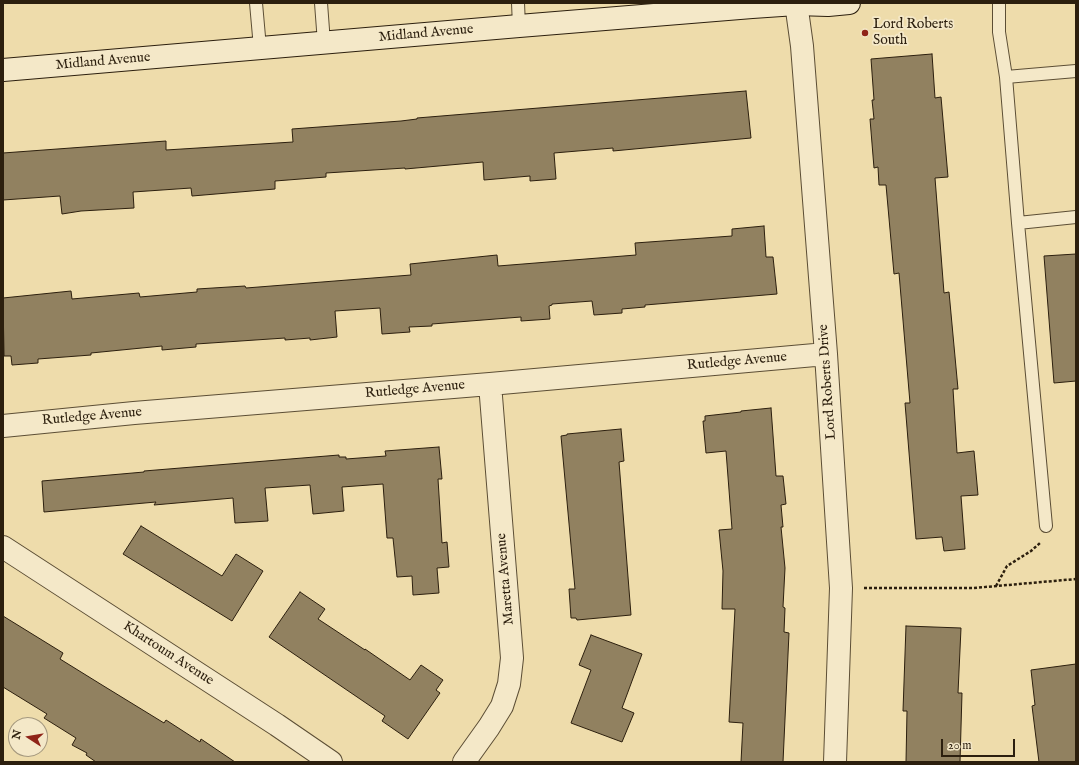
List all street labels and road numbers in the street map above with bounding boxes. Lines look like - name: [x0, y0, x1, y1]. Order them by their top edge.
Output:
- street label: Midland Avenue: [378, 21, 474, 47]
- street label: Midland Avenue: [55, 49, 151, 75]
- street label: Lord Roberts Drive: [816, 324, 840, 440]
- street label: Rutledge Avenue: [686, 349, 788, 375]
- street label: Rutledge Avenue: [364, 377, 466, 403]
- street label: Rutledge Avenue: [41, 404, 143, 430]
- street label: Maretta Avenue: [494, 532, 518, 626]
- street label: Khartoum Avenue: [119, 618, 217, 690]

